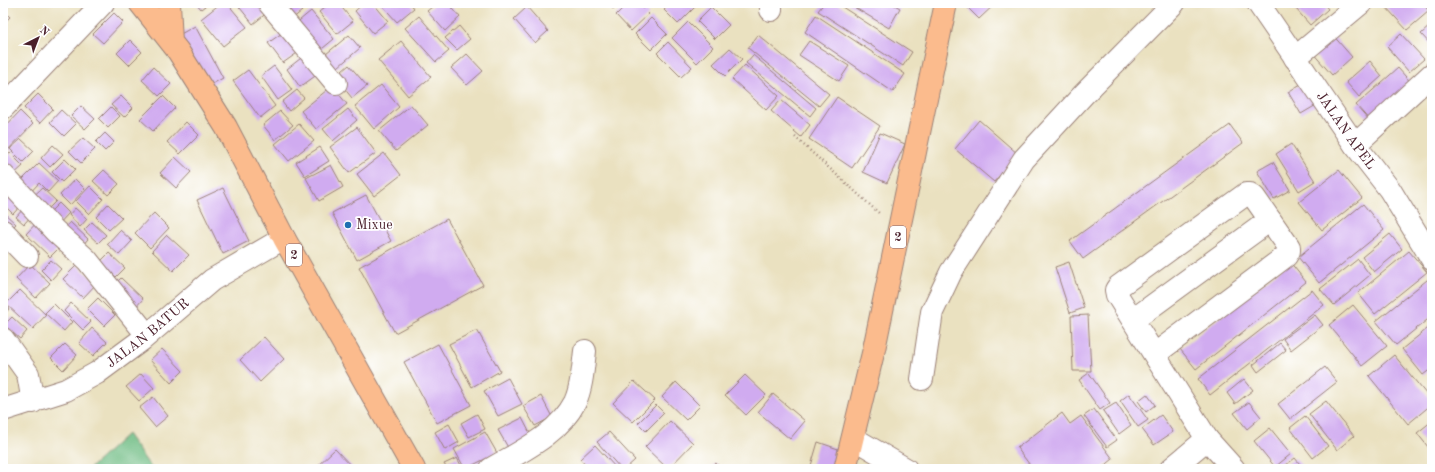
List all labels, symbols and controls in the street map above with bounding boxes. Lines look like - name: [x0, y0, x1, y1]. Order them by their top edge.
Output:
- north arrow: [18, 18, 58, 58]
- text: N: [37, 25, 51, 39]
- street label: JALAN APEL: [1314, 89, 1378, 172]
- place label: Mixue: [356, 218, 393, 232]
- marker: Mixue: [343, 220, 353, 230]
- road number: 2: [890, 226, 906, 248]
- road number: 2: [286, 244, 302, 266]
- street label: JALAN BATUR: [104, 296, 192, 370]

